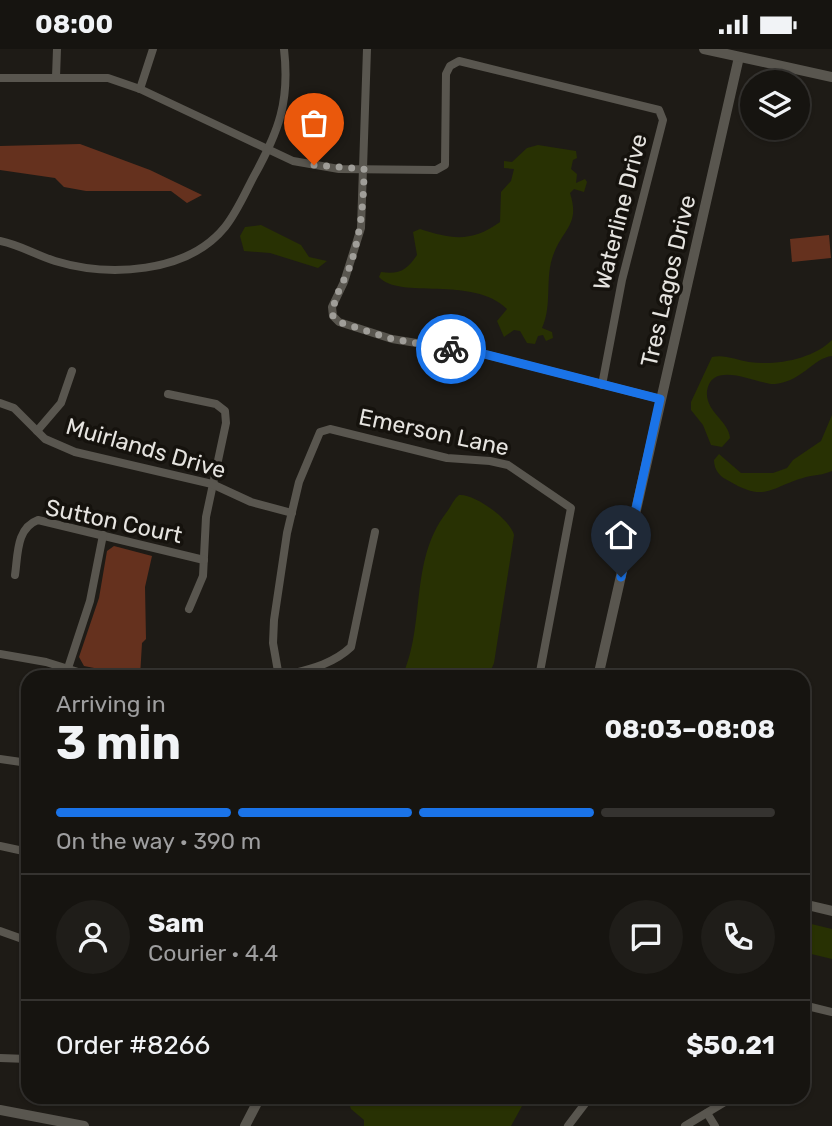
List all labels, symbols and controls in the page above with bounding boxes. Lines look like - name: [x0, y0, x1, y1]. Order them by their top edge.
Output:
- text: 08:00: [35, 9, 113, 40]
- map controls: [740, 70, 810, 140]
- button: layers: [740, 70, 810, 140]
- pin: [284, 93, 344, 165]
- icon: bag: [295, 104, 333, 142]
- street label: Waterline Drive: [587, 131, 653, 293]
- street label: Tres Lagos Drive: [635, 192, 701, 370]
- courier: [416, 314, 486, 384]
- icon: bike: [432, 330, 470, 368]
- street label: Emerson Lane: [356, 402, 512, 462]
- street label: Muirlands Drive: [63, 412, 229, 484]
- street label: Sutton Court: [43, 493, 185, 549]
- pin: [591, 505, 651, 577]
- icon: home: [602, 516, 640, 554]
- text: Arriving in: [56, 690, 166, 718]
- text: 08:03–08:08: [604, 714, 775, 745]
- text: 3 min: [56, 716, 181, 771]
- text: On the way · 390 m: [56, 827, 261, 855]
- button: person: [56, 900, 130, 974]
- button: chat: [609, 900, 683, 974]
- button: phone: [701, 900, 775, 974]
- text: Sam: [148, 908, 204, 939]
- text: Courier · 4.4: [148, 939, 278, 967]
- text: Order #8266: [56, 1030, 210, 1061]
- text: $50.21: [686, 1030, 775, 1061]

